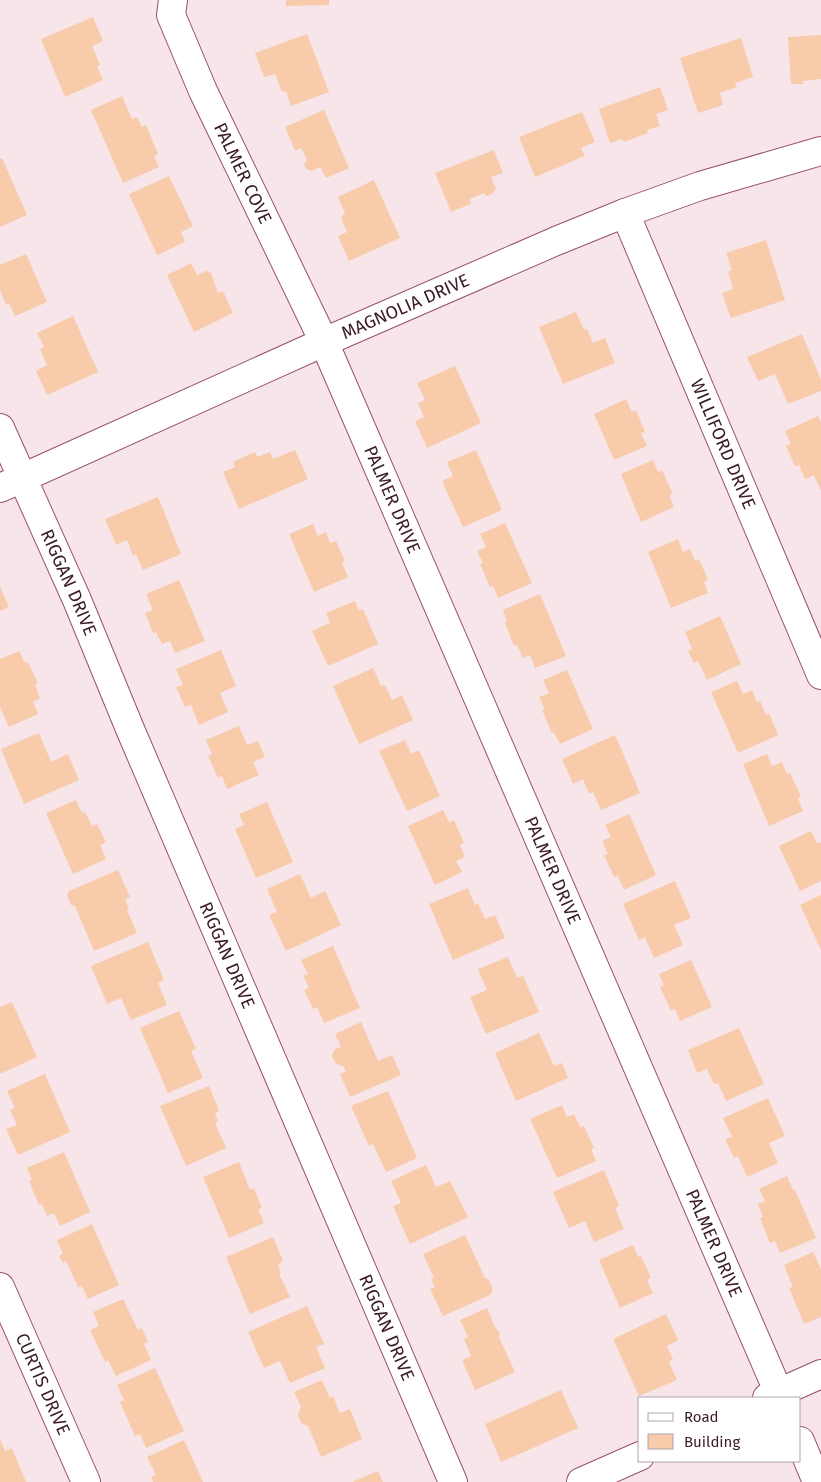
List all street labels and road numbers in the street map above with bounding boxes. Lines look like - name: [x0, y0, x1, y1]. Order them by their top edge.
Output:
- street label: PALMER COVE: [209, 119, 276, 227]
- street label: MAGNOLIA DRIVE: [338, 269, 473, 344]
- street label: WILLIFORD DRIVE: [686, 376, 760, 512]
- street label: PALMER DRIVE: [359, 442, 425, 557]
- street label: RIGGAN DRIVE: [36, 526, 101, 639]
- street label: PALMER DRIVE: [520, 813, 586, 928]
- street label: RIGGAN DRIVE: [194, 899, 260, 1012]
- street label: PALMER DRIVE: [681, 1186, 747, 1300]
- street label: RIGGAN DRIVE: [354, 1271, 419, 1384]
- street label: CURTIS DRIVE: [11, 1330, 75, 1438]

